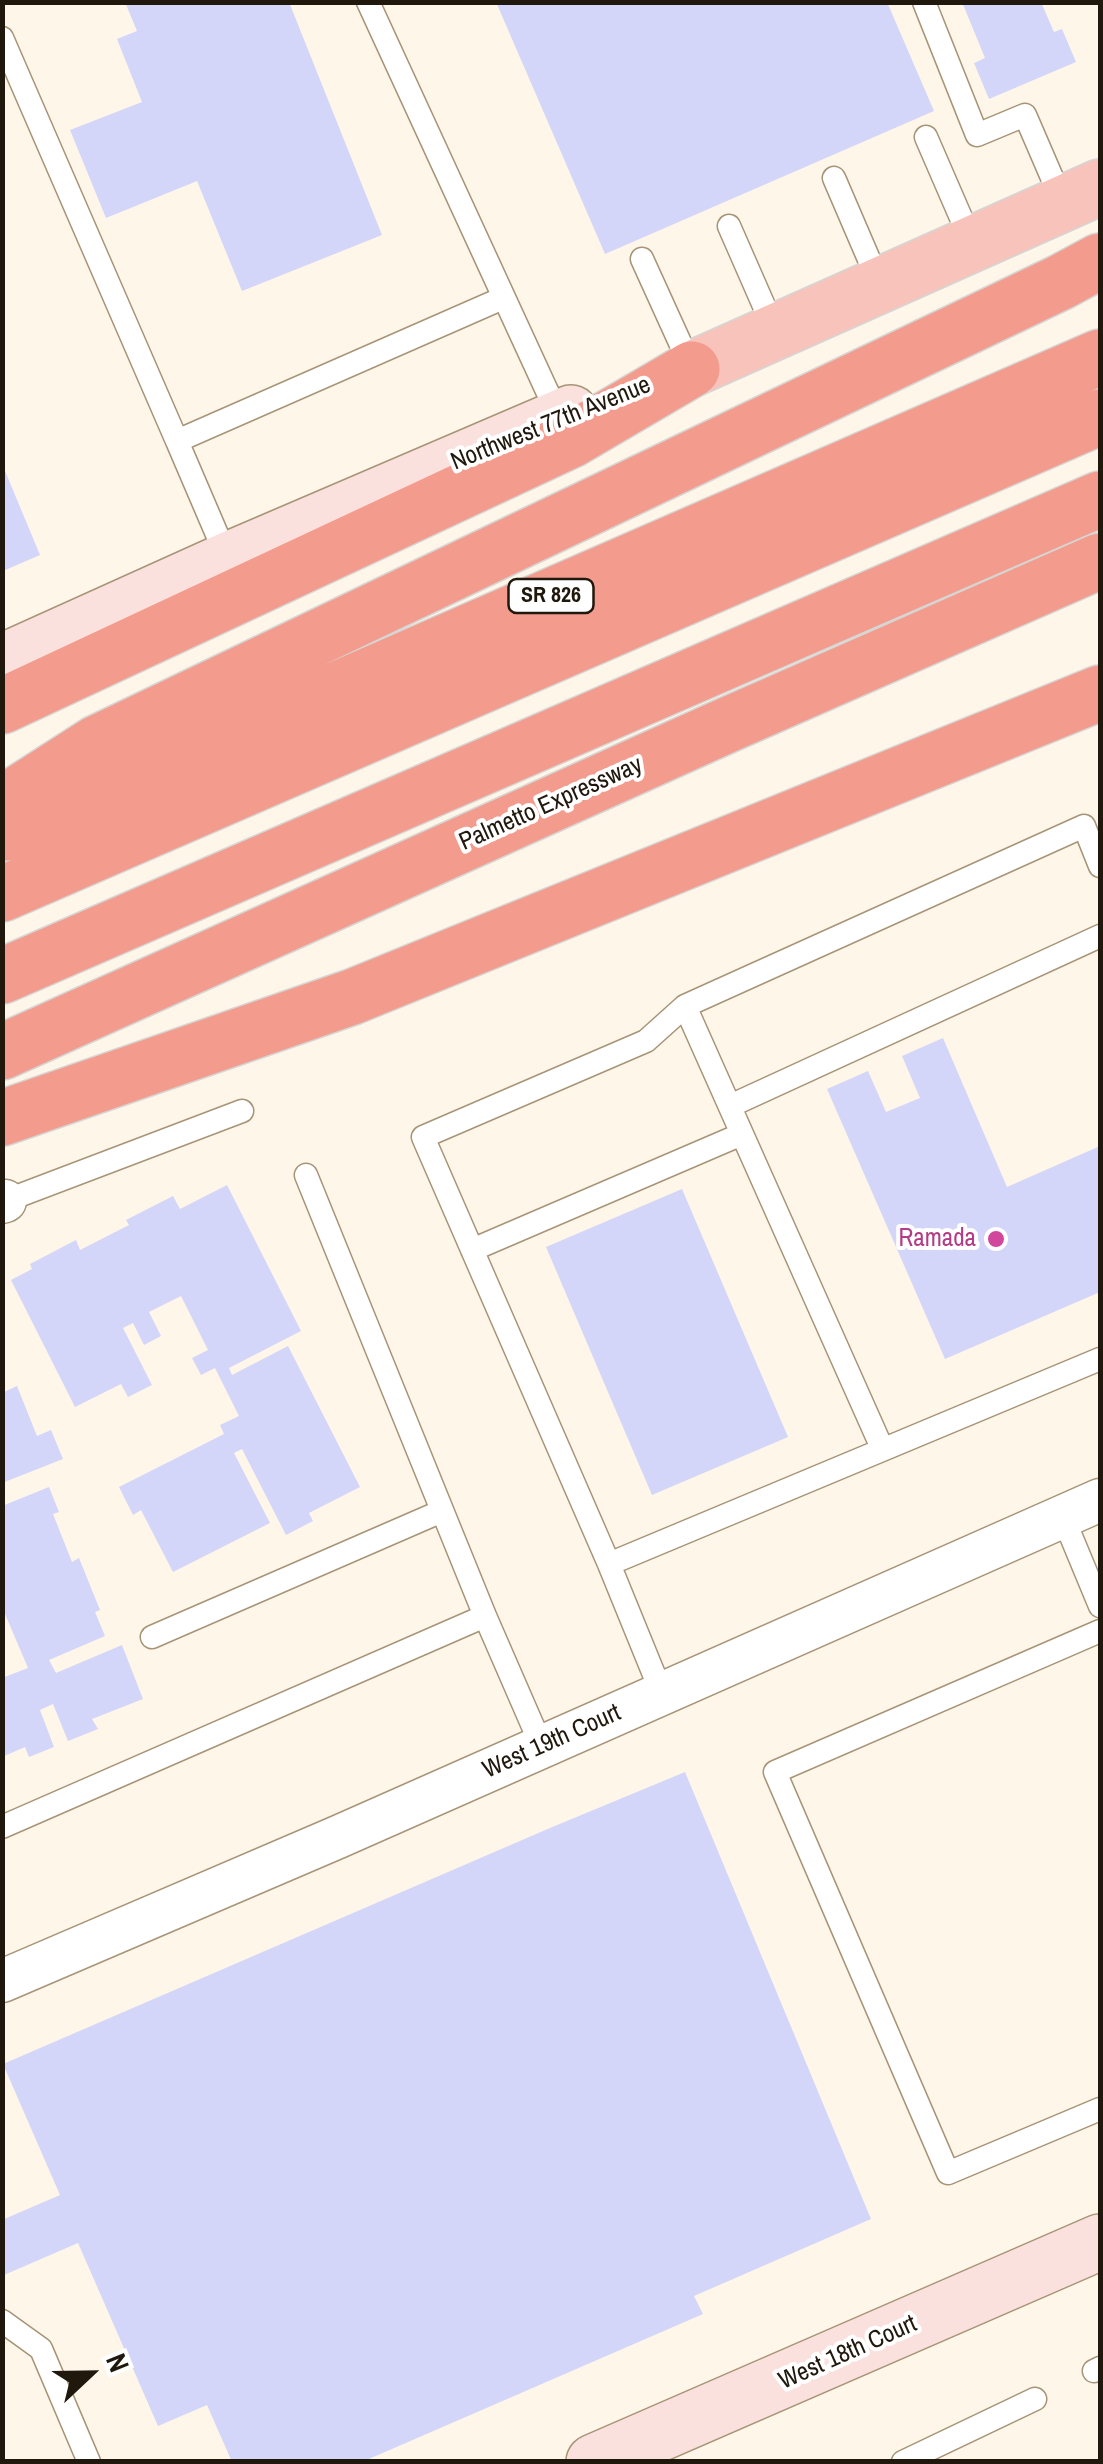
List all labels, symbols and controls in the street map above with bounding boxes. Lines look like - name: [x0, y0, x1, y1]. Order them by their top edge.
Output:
- street label: Northwest 77th Avenue: [447, 370, 655, 478]
- road number: SR 826: [508, 579, 594, 613]
- street label: Palmetto Expressway: [455, 750, 647, 858]
- place label: Ramada: [899, 1224, 976, 1254]
- marker: Ramada: [985, 1228, 1007, 1250]
- street label: West 19th Court: [478, 1698, 626, 1786]
- street label: West 18th Court: [774, 2309, 922, 2397]
- north arrow: [40, 2324, 140, 2424]
- text: N: [97, 2348, 139, 2378]

